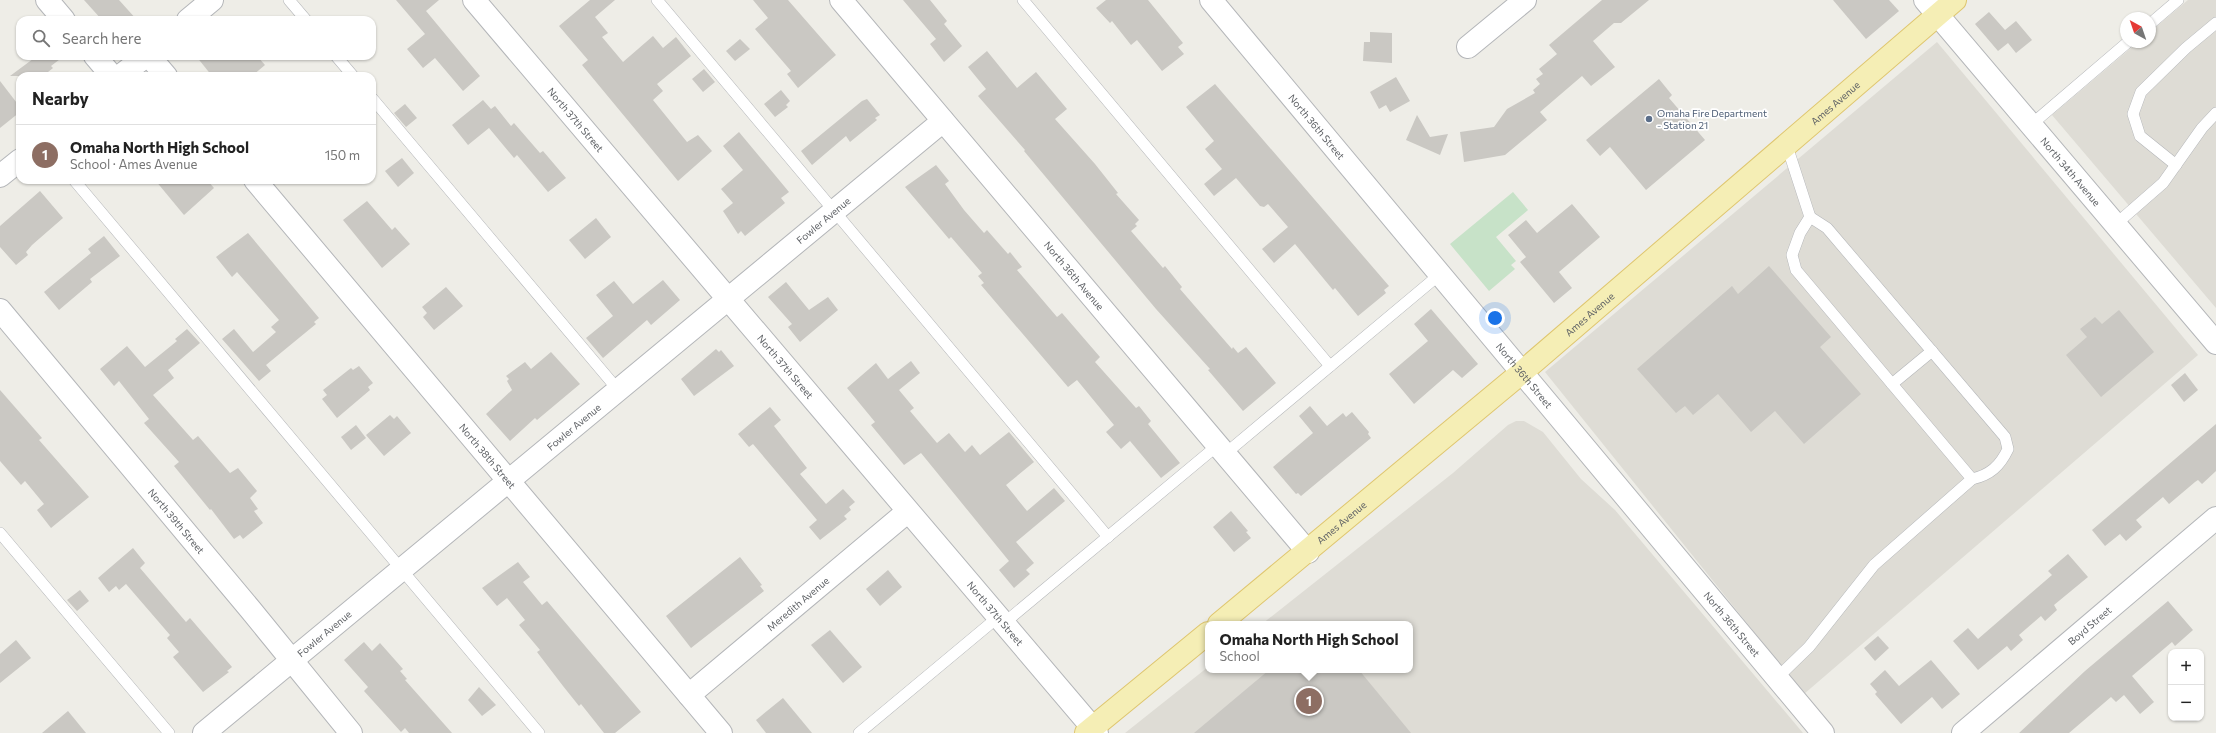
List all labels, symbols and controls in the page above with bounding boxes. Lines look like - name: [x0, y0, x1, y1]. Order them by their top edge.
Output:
- north arrow: [2120, 12, 2156, 48]
- search box: [16, 16, 376, 60]
- icon: search: [30, 27, 52, 49]
- text: Search here: [62, 29, 141, 47]
- street label: Ames Avenue: [1808, 79, 1862, 127]
- street label: North 37th Street: [545, 85, 606, 154]
- text: Nearby: [32, 88, 89, 109]
- street label: North 36th Street: [1286, 92, 1347, 162]
- place label: Omaha Fire Department - Station 21: [1657, 107, 1767, 131]
- marker: Omaha Fire Department - Station 21: [1644, 114, 1654, 124]
- street label: North 34th Avenue: [2038, 135, 2103, 208]
- text: Omaha North High School: [70, 138, 249, 156]
- text: 1: [42, 147, 48, 163]
- text: 150 m: [325, 147, 360, 163]
- text: School · Ames Avenue: [70, 156, 197, 172]
- street label: Fowler Avenue: [794, 194, 853, 246]
- street label: North 36th Avenue: [1042, 239, 1107, 312]
- street label: Ames Avenue: [1563, 290, 1616, 338]
- your location: [1485, 308, 1505, 328]
- street label: North 37th Street: [755, 332, 816, 401]
- street label: North 36th Street: [1494, 340, 1555, 410]
- street label: Fowler Avenue: [544, 401, 603, 453]
- street label: North 38th Street: [457, 421, 518, 491]
- street label: North 39th Street: [146, 486, 207, 556]
- street label: Ames Avenue: [1314, 498, 1368, 546]
- street label: Meredith Avenue: [764, 574, 831, 633]
- street label: North 37th Street: [965, 579, 1026, 648]
- street label: North 36th Street: [1701, 589, 1763, 659]
- street label: Boyd Street: [2065, 604, 2114, 647]
- street label: Fowler Avenue: [295, 608, 354, 659]
- popup: [1205, 621, 1413, 673]
- text: Omaha North High School: [1219, 630, 1399, 648]
- text: School: [1219, 648, 1260, 664]
- map controls: [2168, 649, 2204, 721]
- button: +: [2168, 649, 2204, 685]
- button: −: [2168, 685, 2204, 721]
- pin: 1: [1296, 686, 1322, 716]

